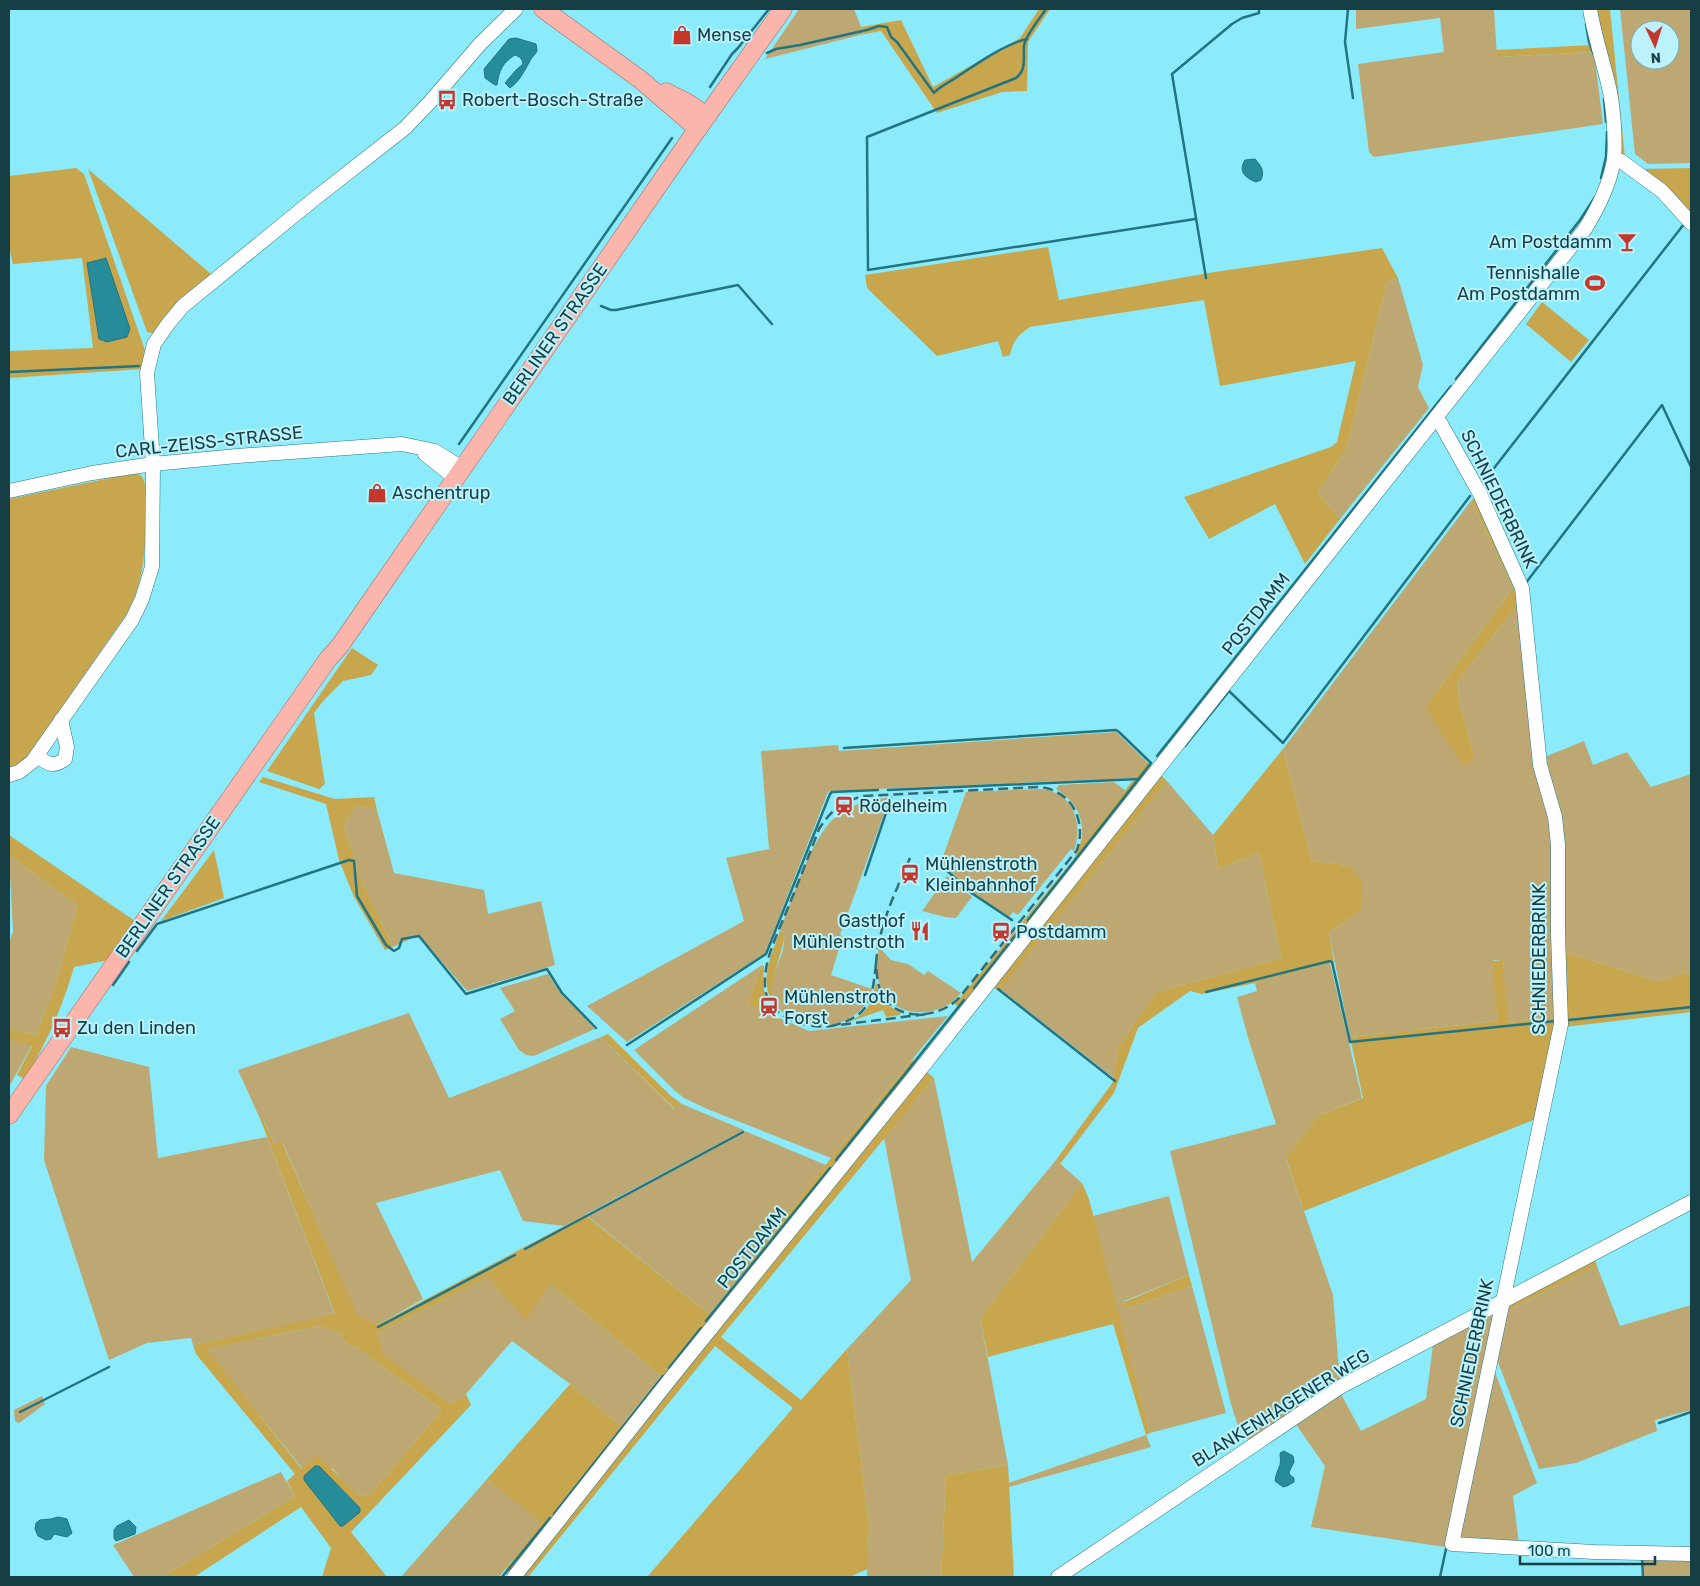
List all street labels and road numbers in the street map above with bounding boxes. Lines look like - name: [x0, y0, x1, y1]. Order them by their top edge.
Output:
- street label: BERLINER STRASSE: [498, 259, 612, 409]
- street label: CARL-ZEISS-STRASSE: [114, 421, 304, 463]
- street label: SCHNIEDERBRINK: [1456, 426, 1542, 572]
- street label: POSTDAMM: [1217, 569, 1295, 659]
- street label: BERLINER STRASSE: [111, 812, 225, 962]
- street label: SCHNIEDERBRINK: [1528, 883, 1550, 1035]
- street label: POSTDAMM: [713, 1203, 791, 1293]
- street label: SCHNIEDERBRINK: [1445, 1276, 1499, 1429]
- street label: BLANKENHAGENER WEG: [1188, 1344, 1374, 1472]

